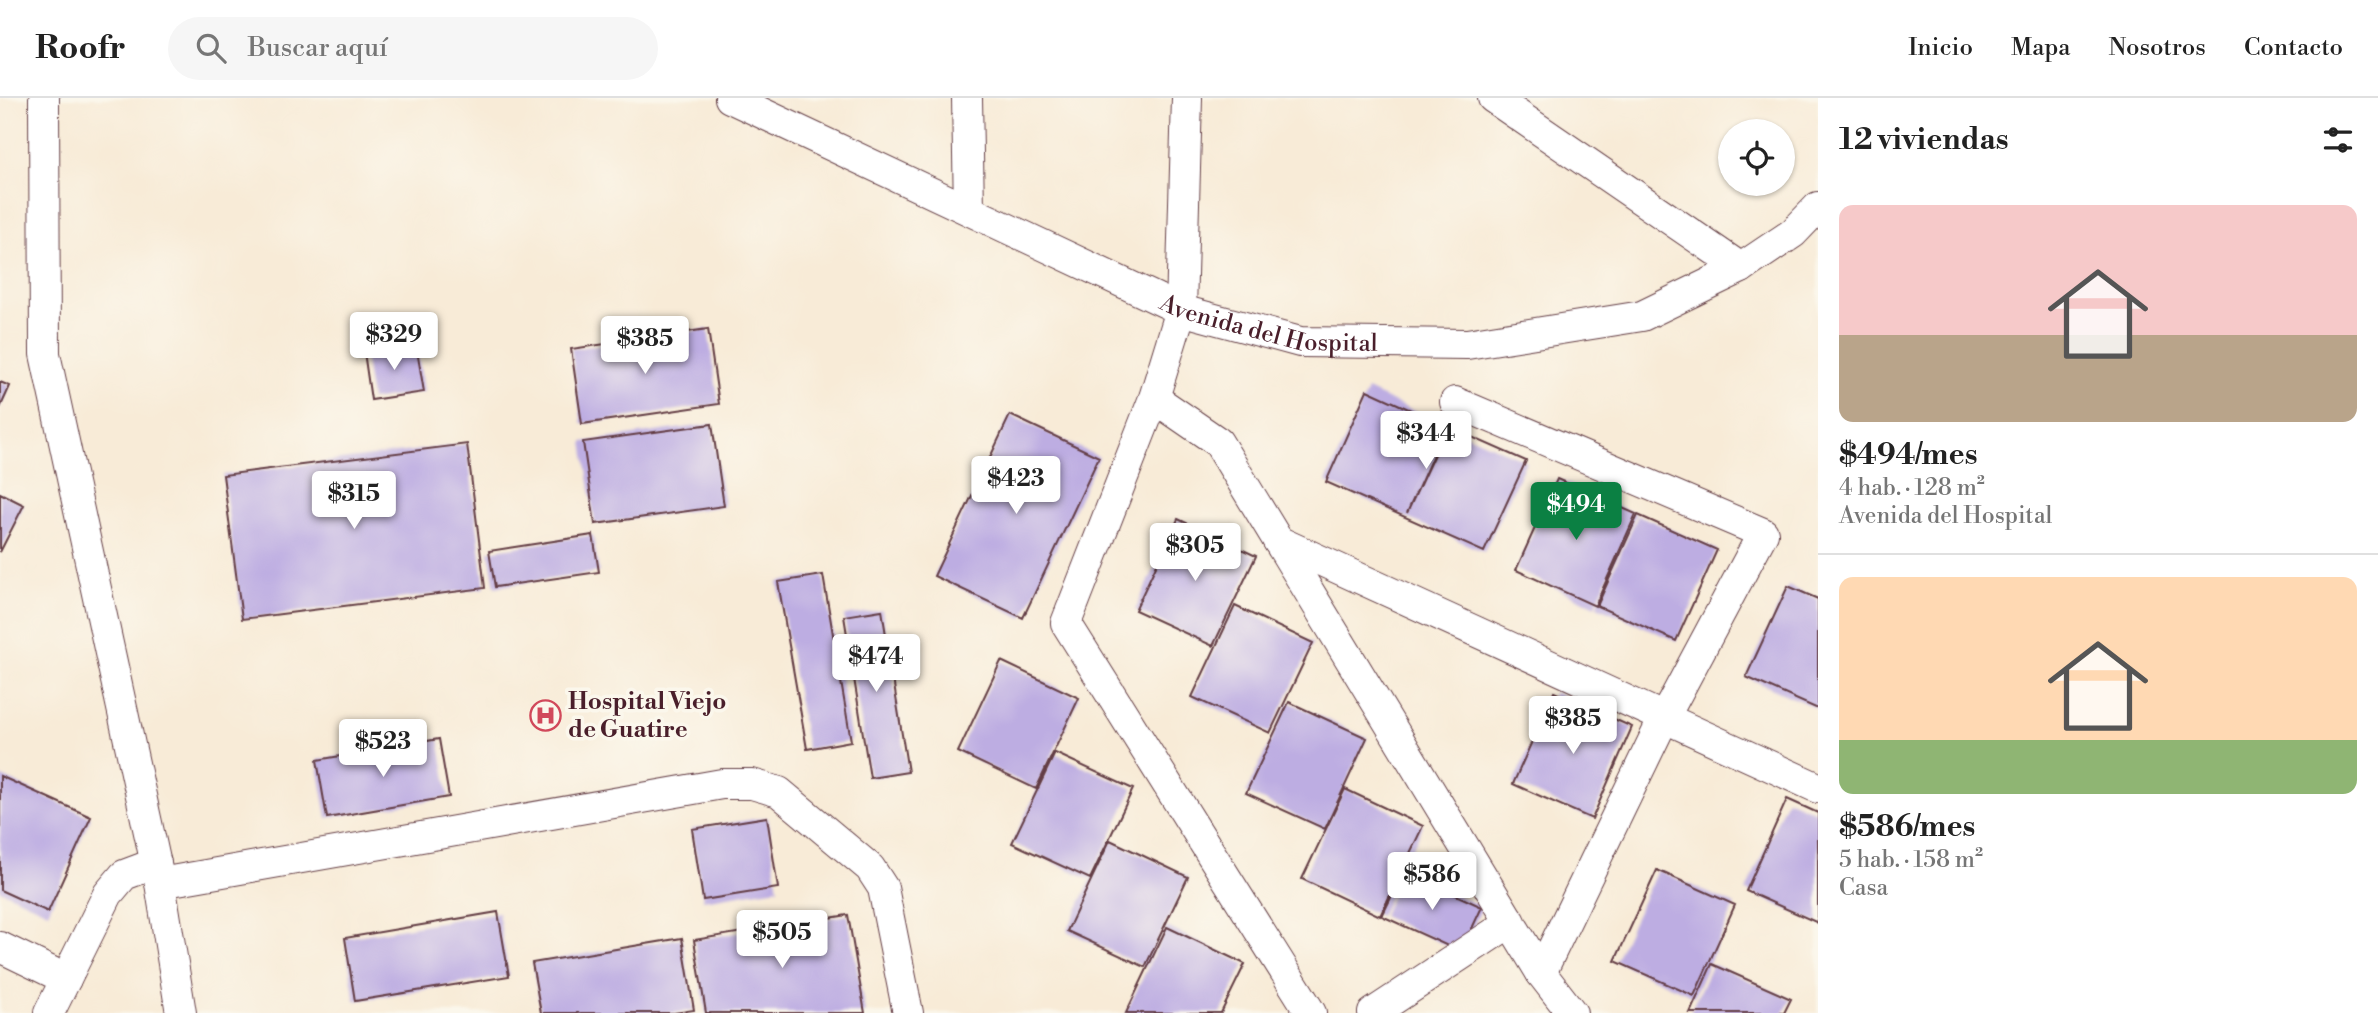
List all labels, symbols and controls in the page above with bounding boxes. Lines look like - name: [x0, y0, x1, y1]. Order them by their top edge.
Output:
- search box: [168, 17, 658, 80]
- text: Roofr: [35, 28, 126, 69]
- icon: search: [192, 29, 230, 67]
- text: Buscar aquí: [248, 32, 388, 64]
- text: Inicio: [1908, 33, 1973, 63]
- text: Mapa: [2011, 33, 2070, 63]
- text: Nosotros: [2108, 33, 2206, 63]
- text: Contacto: [2244, 33, 2343, 63]
- map controls: [1718, 119, 1795, 196]
- button: locate: [1718, 119, 1795, 196]
- text: 12 viviendas: [1839, 121, 2009, 159]
- icon: filters: [2319, 121, 2357, 159]
- icon: home: [2035, 251, 2161, 377]
- street label: Avenida del Hospital: [1154, 288, 1378, 359]
- pin: $329: [353, 313, 435, 372]
- pin: $385: [604, 316, 686, 376]
- text: $329: [366, 321, 422, 349]
- text: $385: [617, 325, 673, 353]
- pin: $344: [1385, 412, 1467, 471]
- text: $344: [1396, 420, 1456, 448]
- text: $494/mes: [1839, 436, 1978, 474]
- pin: $423: [975, 456, 1057, 516]
- text: $423: [987, 465, 1045, 493]
- pin: $315: [313, 472, 395, 531]
- text: 4 hab. · 128 m²: [1839, 474, 1985, 502]
- text: $315: [328, 480, 380, 508]
- pin: $494: [1535, 482, 1617, 542]
- text: $494: [1547, 491, 1605, 519]
- text: Avenida del Hospital: [1839, 502, 2052, 530]
- pin: $305: [1154, 524, 1236, 583]
- text: $305: [1166, 532, 1224, 560]
- icon: home: [2035, 623, 2161, 749]
- pin: $474: [835, 634, 917, 694]
- text: $474: [848, 643, 904, 671]
- place label: Hospital Viejo de Guatire: [568, 687, 727, 745]
- pin: $385: [1532, 696, 1614, 756]
- hospital icon: Hospital Viejo de Guatire: [528, 698, 562, 732]
- text: $385: [1545, 705, 1601, 733]
- pin: $523: [342, 720, 424, 779]
- text: $523: [355, 728, 411, 756]
- text: $586/mes: [1839, 808, 1975, 846]
- text: 5 hab. · 158 m²: [1839, 846, 1983, 874]
- pin: $586: [1391, 852, 1473, 912]
- text: $586: [1403, 861, 1461, 889]
- text: Casa: [1839, 874, 1888, 902]
- pin: $505: [741, 910, 823, 970]
- text: $505: [753, 919, 811, 947]

